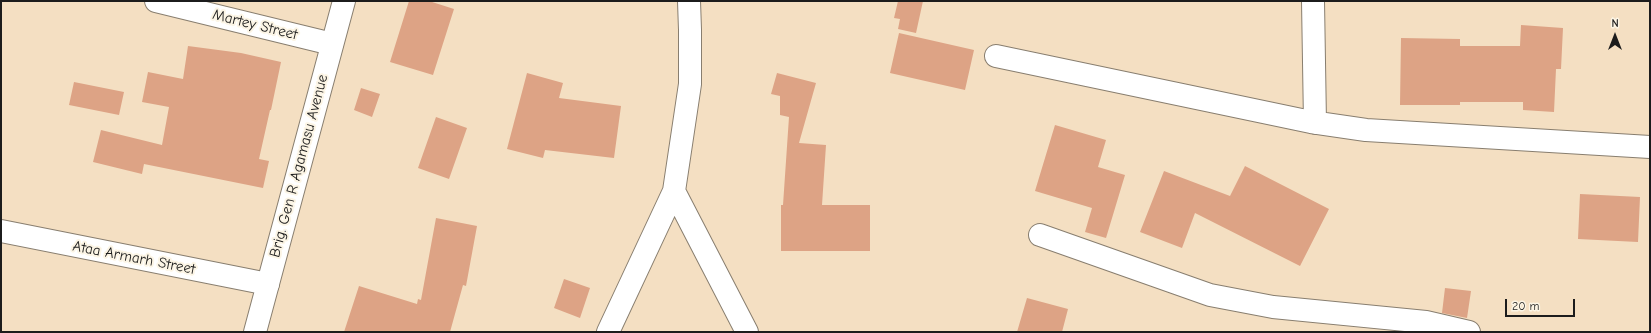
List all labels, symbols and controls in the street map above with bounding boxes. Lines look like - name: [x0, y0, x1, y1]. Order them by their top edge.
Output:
- street label: Martey Street: [211, 6, 299, 44]
- north arrow: [1595, 16, 1635, 56]
- text: N: [1611, 17, 1619, 30]
- street label: Brig. Gen R Agamasu Avenue: [266, 73, 332, 259]
- street label: Ataa Armarh Street: [71, 237, 197, 279]
- scale bar: [1507, 291, 1577, 317]
- text: 20 m: [1512, 299, 1540, 313]

